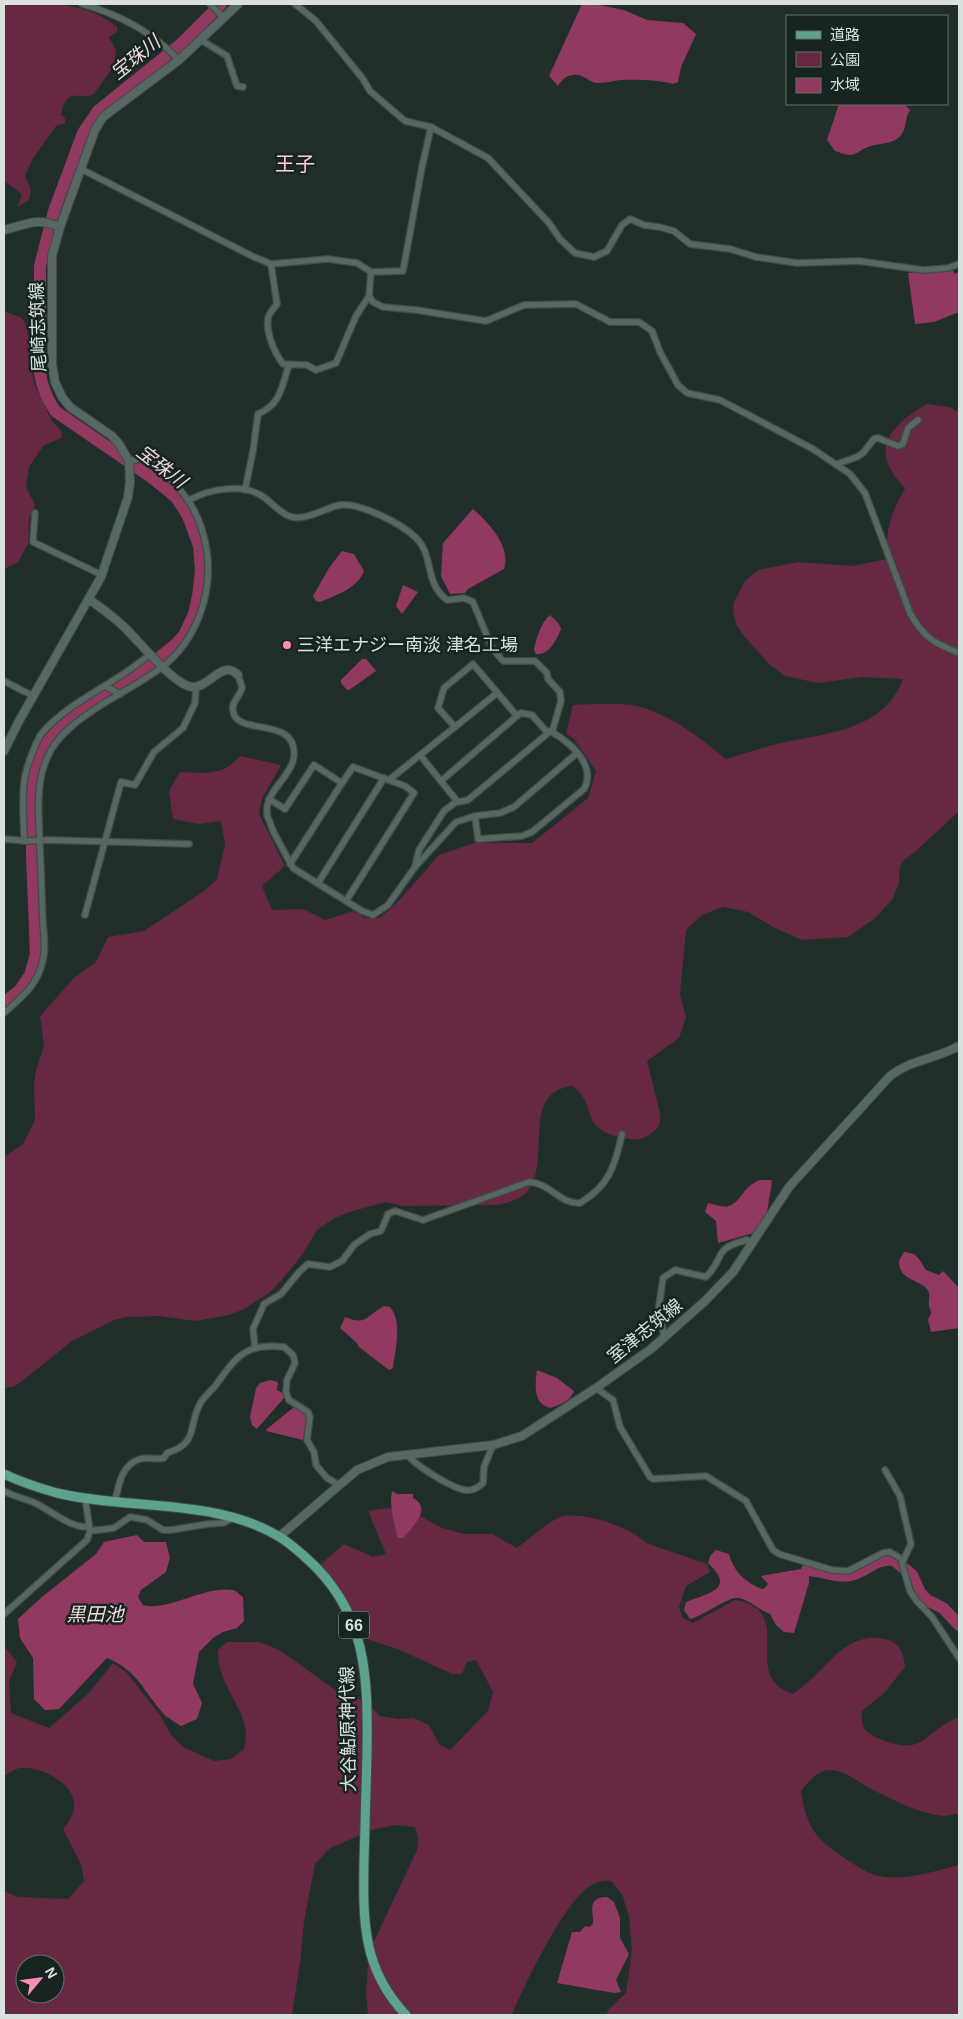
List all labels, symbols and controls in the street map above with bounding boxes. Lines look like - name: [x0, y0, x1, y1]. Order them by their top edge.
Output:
- legend: [786, 15, 948, 105]
- text: 道路: [830, 26, 860, 43]
- water label: 宝珠川: [107, 30, 166, 83]
- text: 公園: [830, 51, 860, 68]
- text: 水域: [830, 76, 860, 93]
- district label: 王子: [275, 153, 315, 175]
- street label: 尾崎志筑線: [26, 282, 50, 372]
- water label: 宝珠川: [133, 441, 192, 493]
- place label: 三洋エナジー南淡 津名工場: [297, 635, 518, 655]
- marker: 三洋エナジー南淡 津名工場: [281, 639, 293, 651]
- street label: 室津志筑線: [604, 1295, 686, 1367]
- water label: 黒田池: [66, 1604, 125, 1625]
- road number: 66: [339, 1612, 369, 1638]
- street label: 大谷鮎原神代線: [337, 1666, 359, 1792]
- north arrow: [15, 1954, 65, 2004]
- text: N: [42, 1964, 61, 1981]

